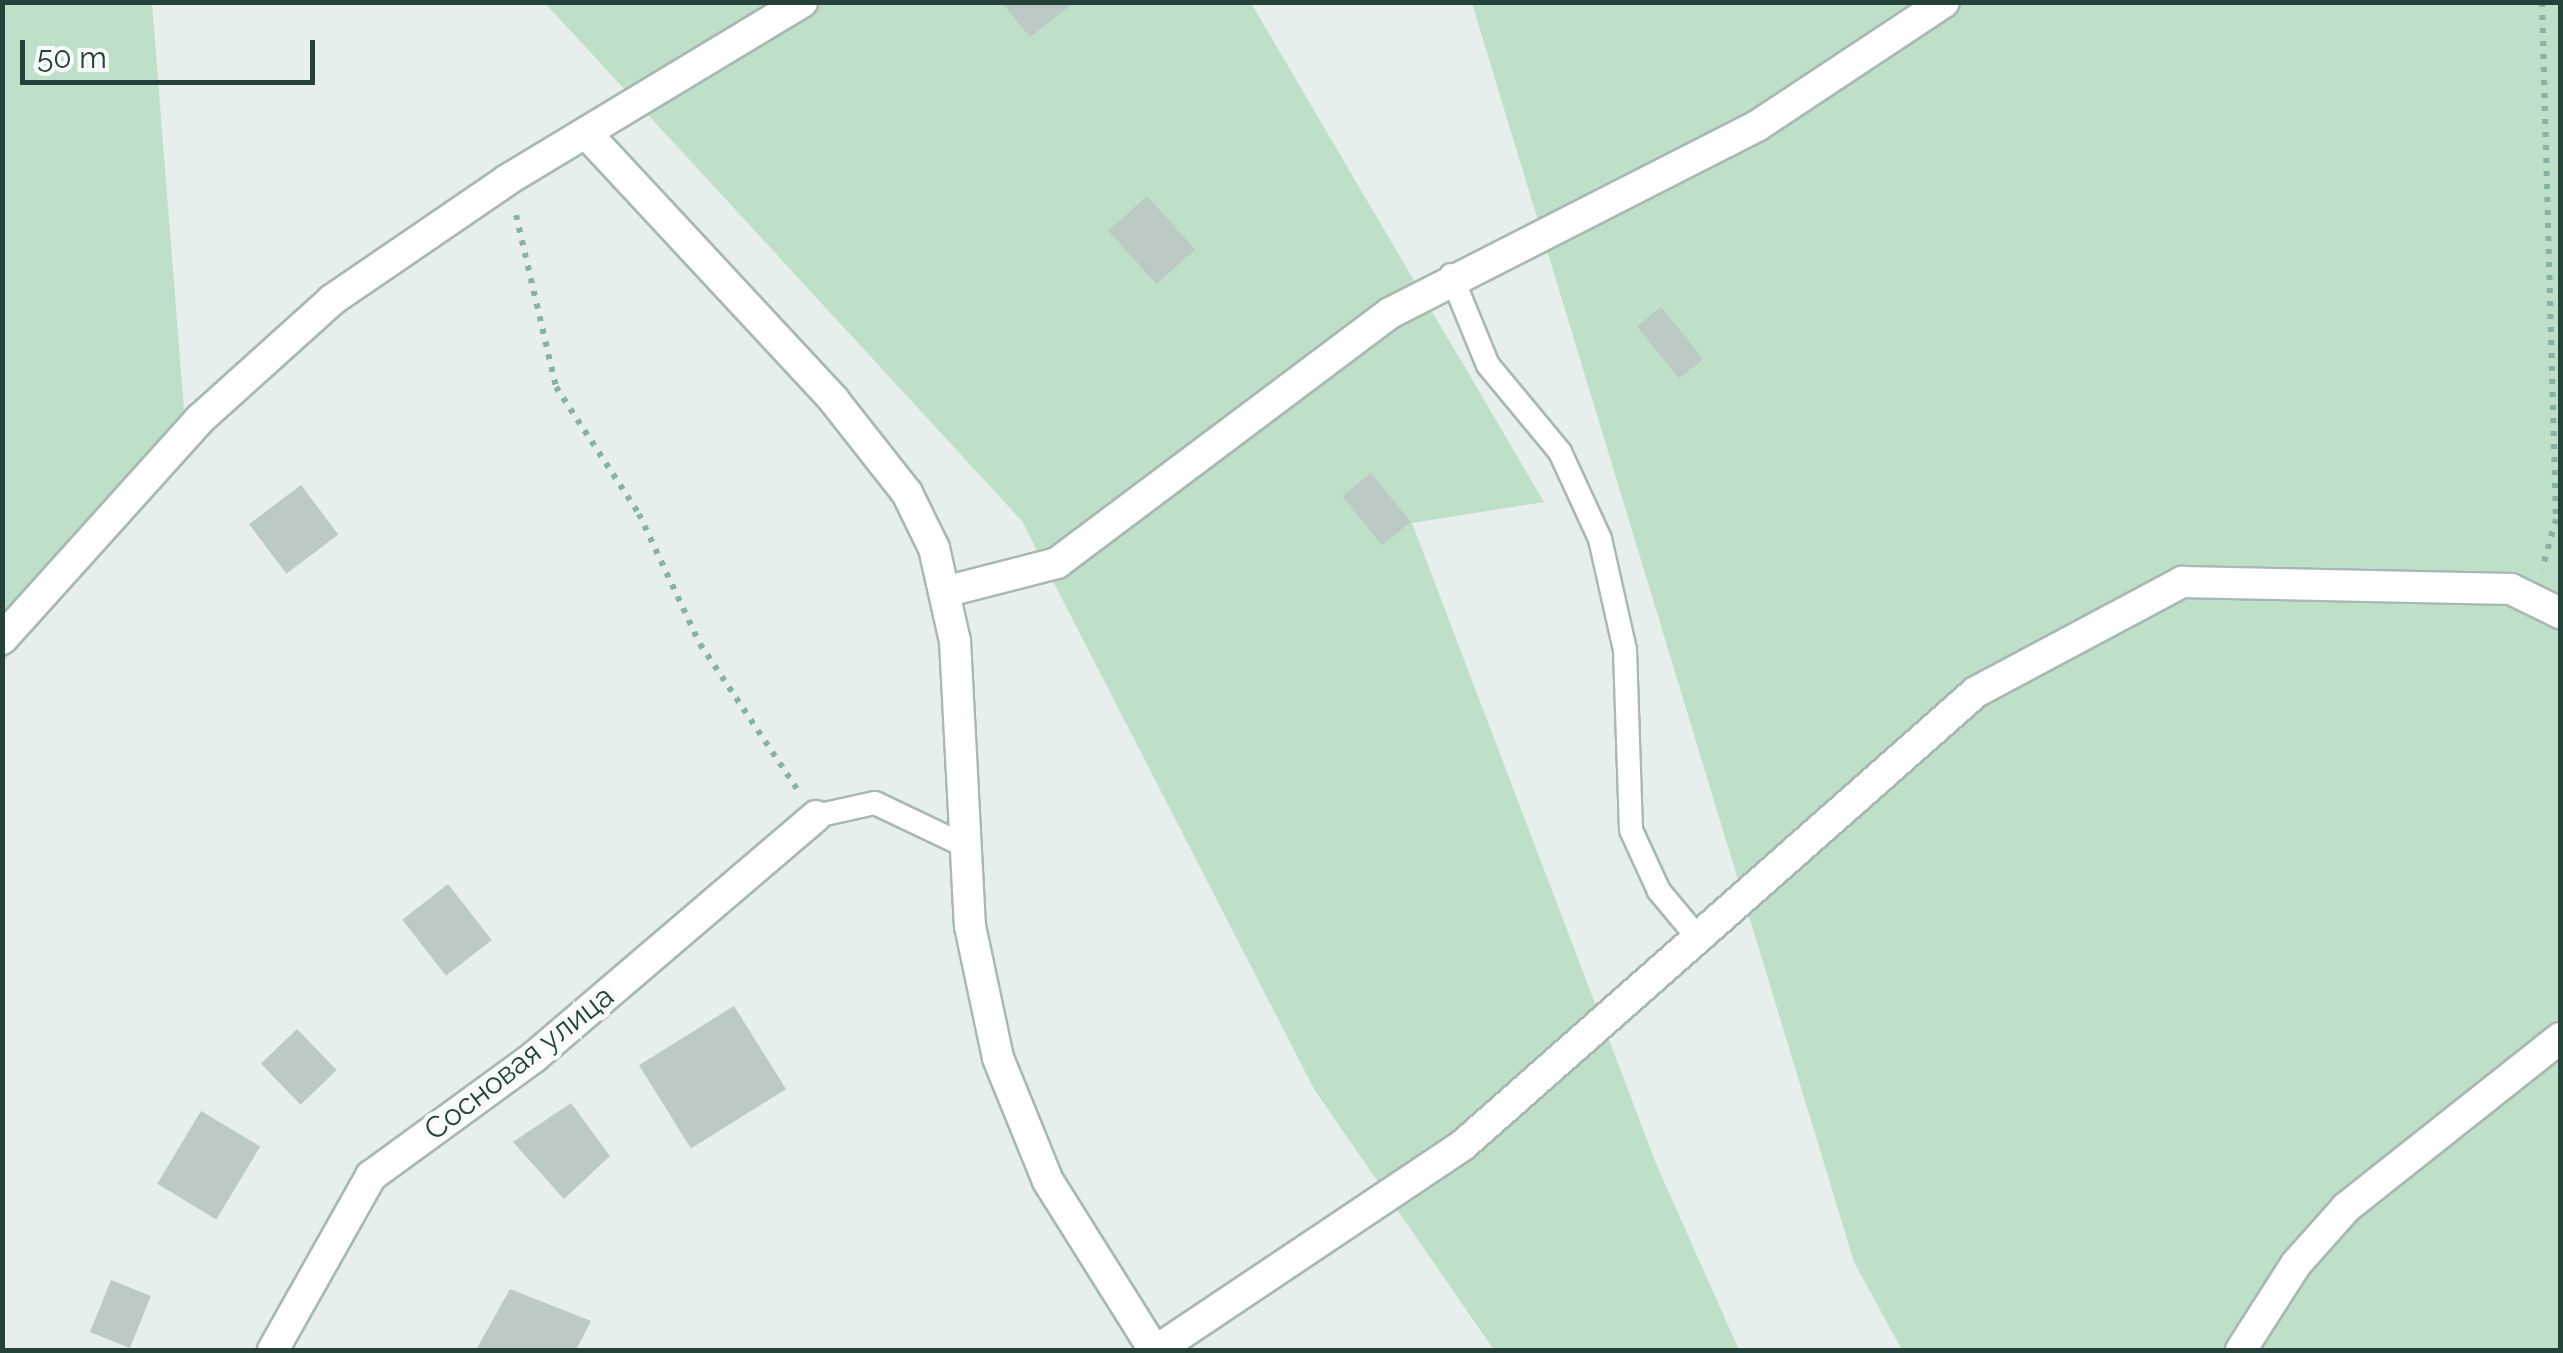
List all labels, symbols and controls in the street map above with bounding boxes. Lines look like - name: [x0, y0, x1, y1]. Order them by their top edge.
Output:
- scale bar: [25, 20, 320, 82]
- text: 50 m: [37, 40, 107, 75]
- street label: Сосновая улица: [417, 978, 621, 1148]

